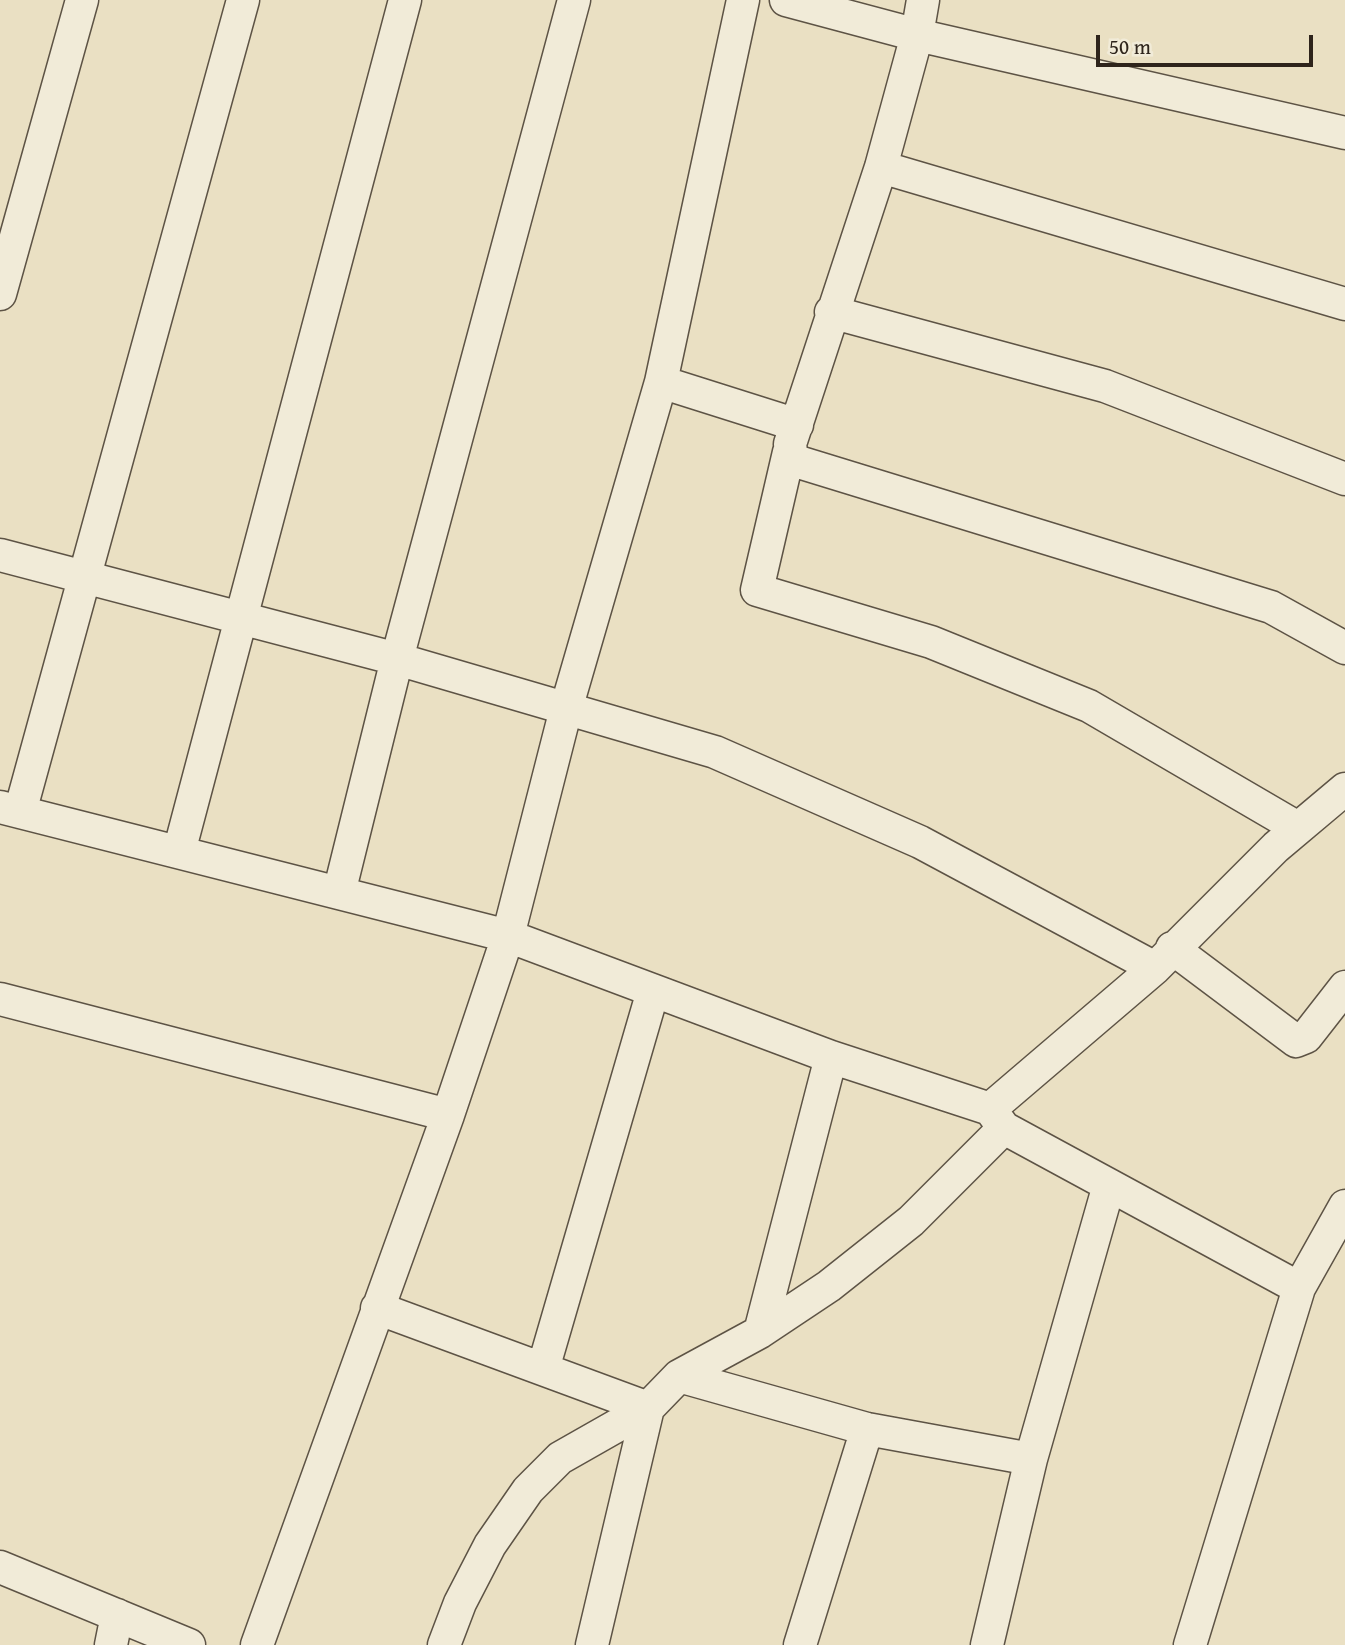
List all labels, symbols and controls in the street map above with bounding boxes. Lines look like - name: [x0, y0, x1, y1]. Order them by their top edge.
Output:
- scale bar: [1100, 21, 1317, 65]
- text: 50 m: [1109, 31, 1151, 62]

